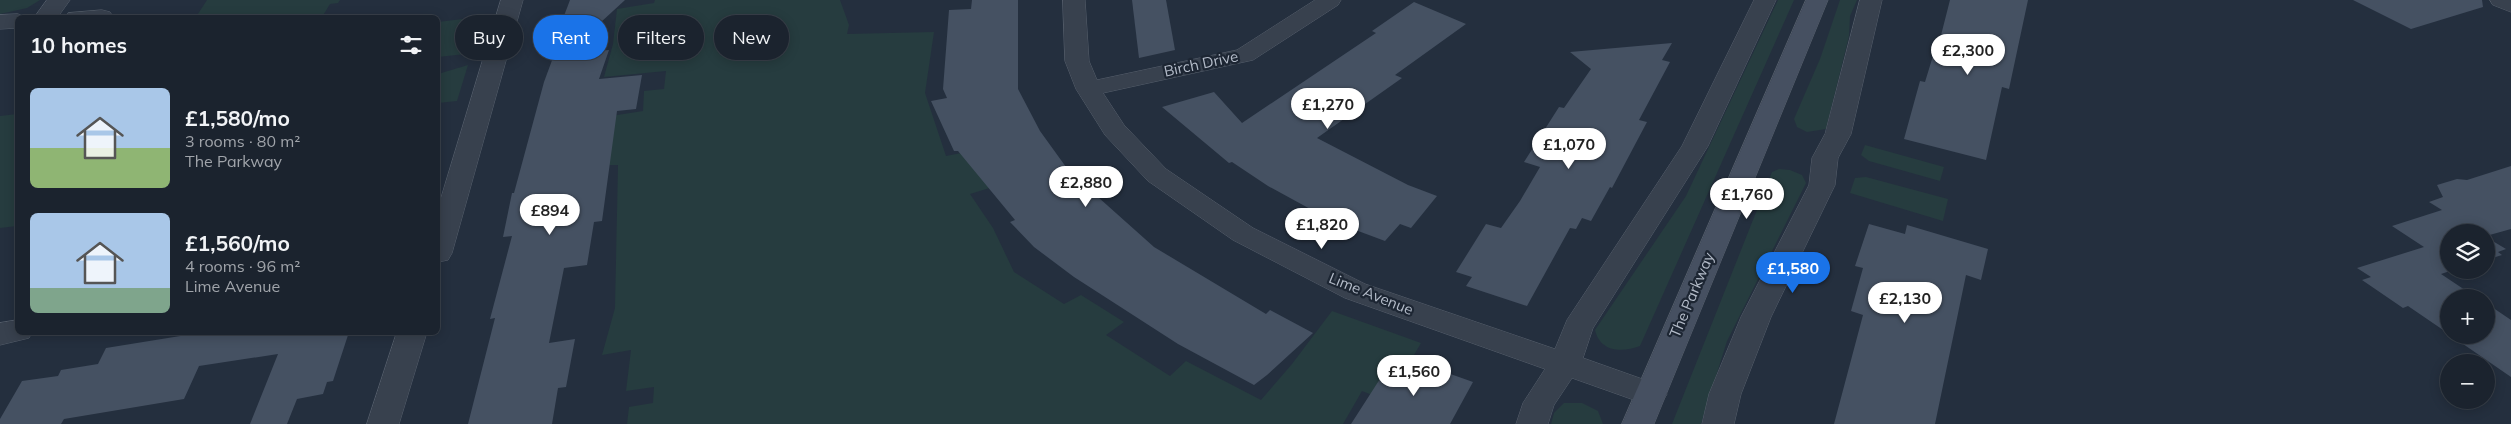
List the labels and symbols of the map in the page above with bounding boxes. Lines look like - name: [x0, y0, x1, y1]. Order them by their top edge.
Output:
- pin: £2,300: [1927, 34, 2009, 76]
- street label: Birch Drive: [1162, 46, 1240, 81]
- pin: £1,270: [1287, 88, 1369, 130]
- pin: £1,070: [1528, 128, 1610, 170]
- pin: £2,880: [1045, 166, 1127, 208]
- pin: £1,760: [1706, 178, 1788, 220]
- pin: £894: [520, 194, 580, 236]
- pin: £1,820: [1281, 208, 1363, 250]
- street label: The Parkway: [1665, 249, 1718, 340]
- pin: £1,580: [1752, 252, 1834, 294]
- street label: Lime Avenue: [1326, 268, 1416, 319]
- pin: £2,130: [1864, 282, 1946, 324]
- pin: £1,560: [1373, 354, 1455, 397]

